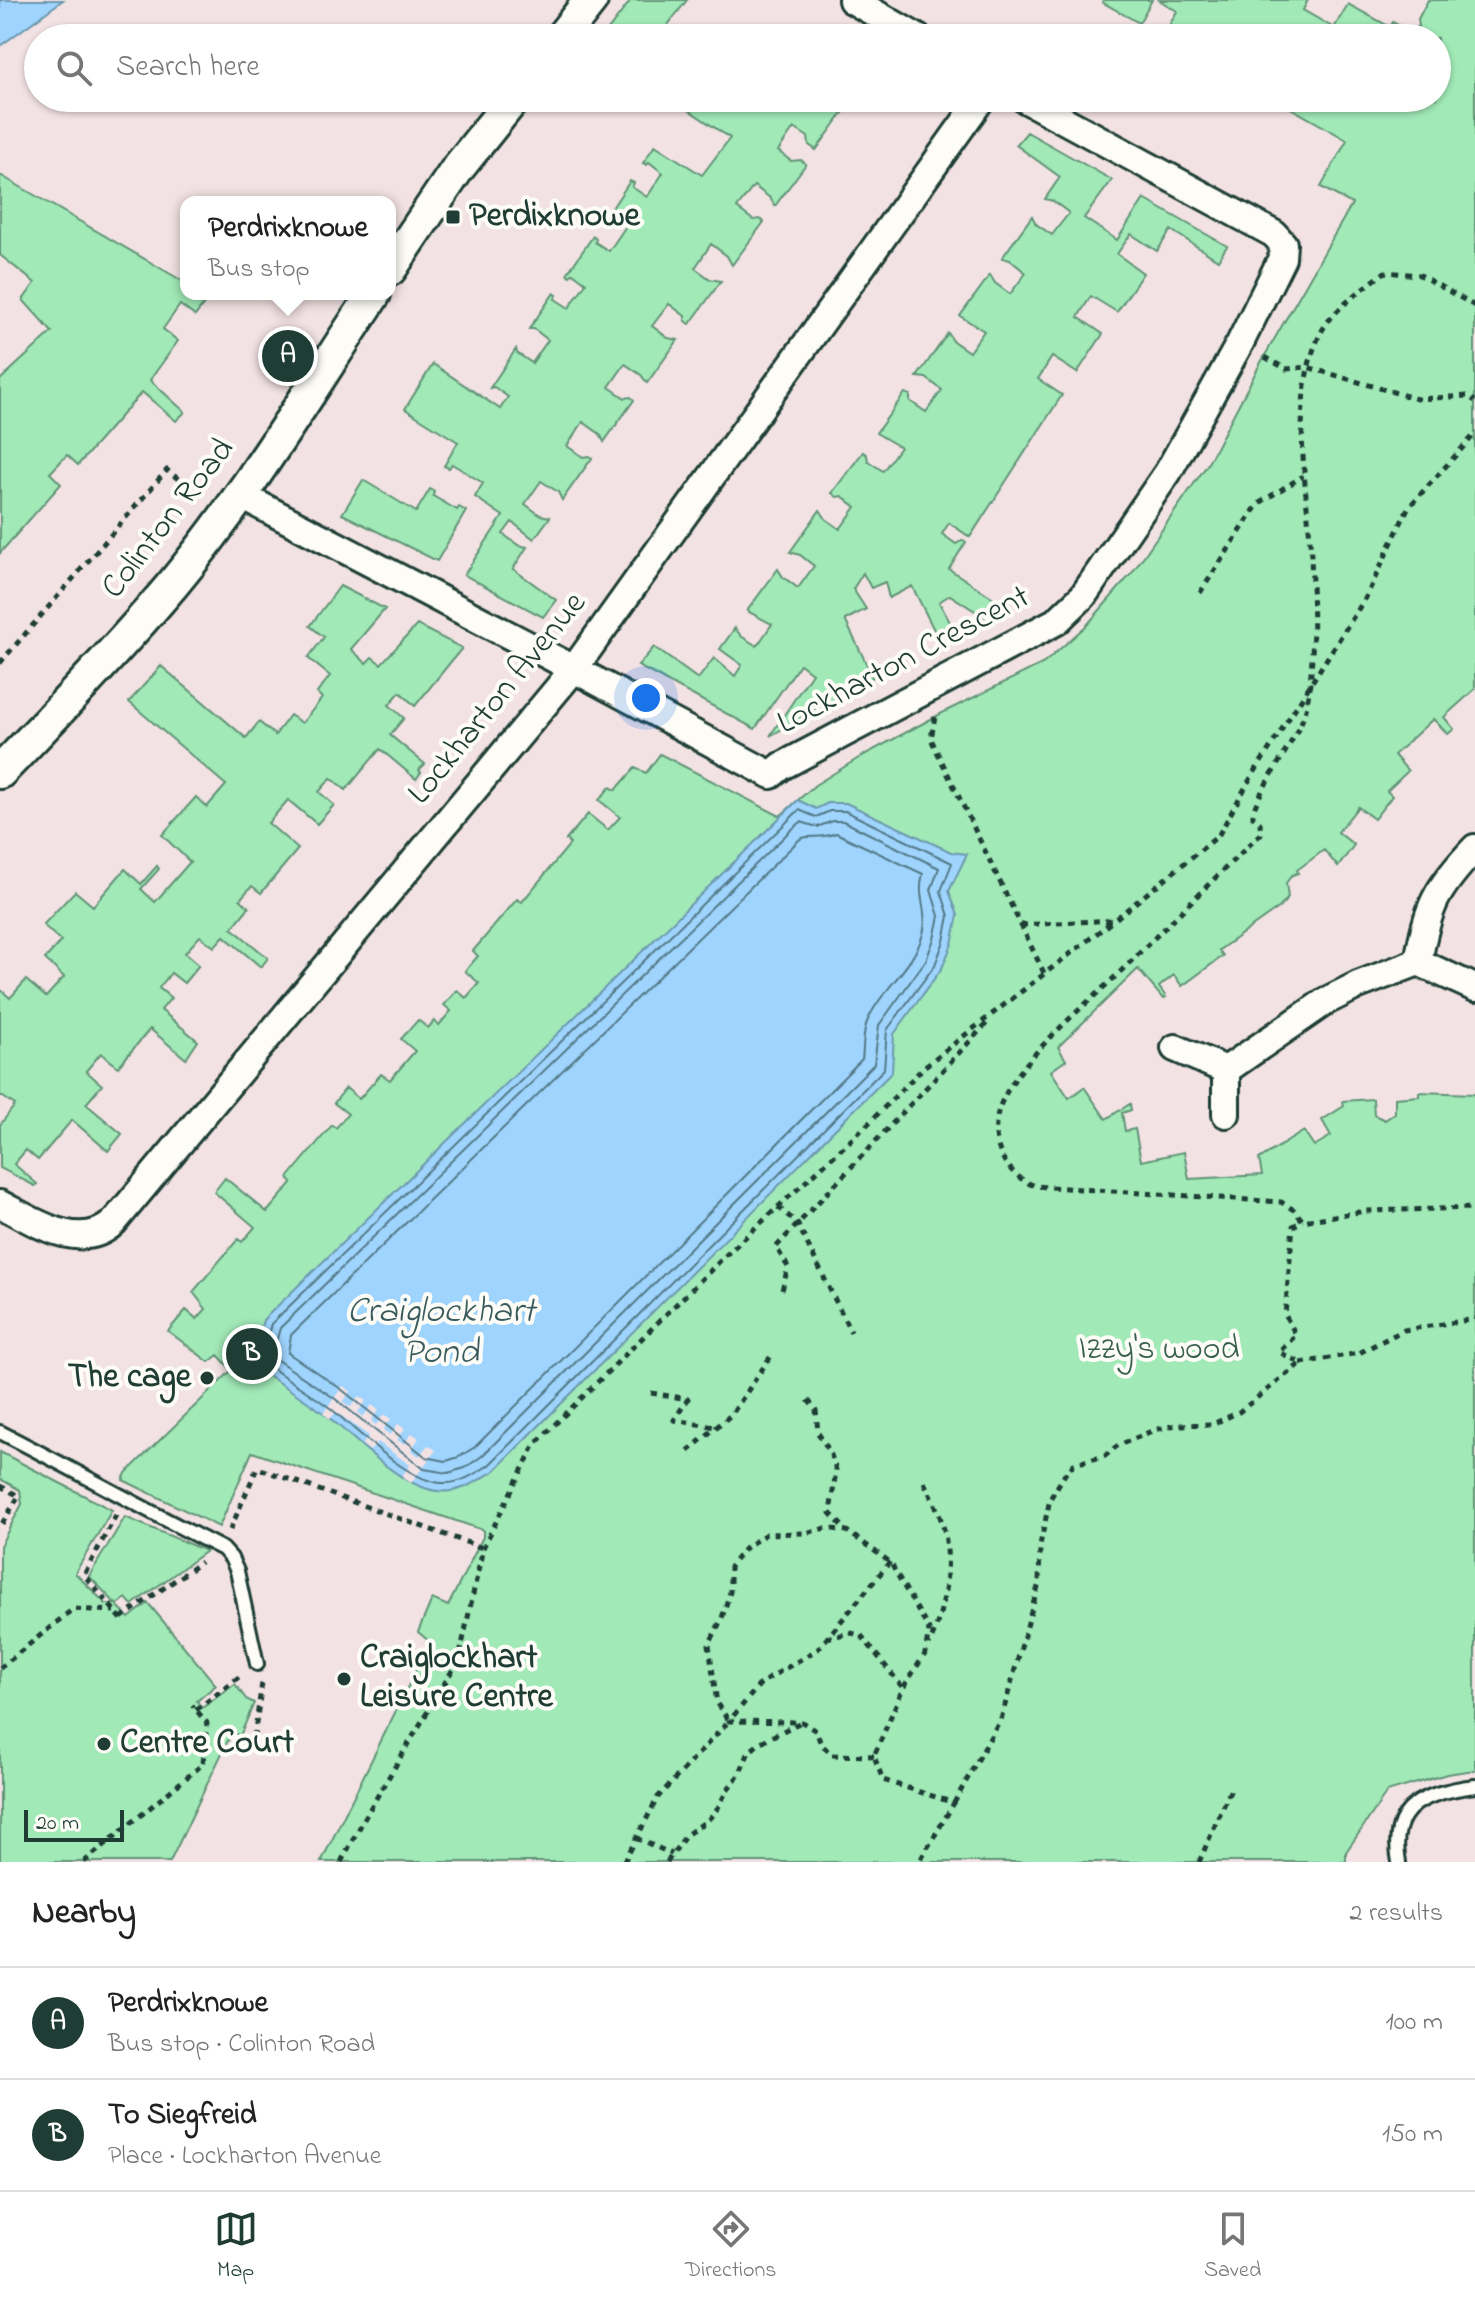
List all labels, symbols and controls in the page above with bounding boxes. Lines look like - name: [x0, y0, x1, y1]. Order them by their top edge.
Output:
- search box: [24, 24, 1451, 112]
- icon: search: [52, 46, 96, 90]
- text: Search here: [116, 46, 260, 90]
- place label: Perdixknowe: [469, 192, 641, 242]
- popup: [180, 196, 396, 300]
- text: Perdrixknowe: [208, 207, 368, 251]
- marker: Perdixknowe: [444, 208, 462, 226]
- text: Bus stop: [208, 251, 310, 289]
- pin: A: [262, 326, 314, 386]
- street label: Colinton Road: [90, 428, 248, 610]
- street label: Lockharton Crescent: [769, 573, 1039, 749]
- street label: Lockharton Avenue: [396, 581, 600, 816]
- your location: [626, 678, 666, 718]
- water label: Craiglockhart Pond: [347, 1286, 538, 1380]
- pin: B: [226, 1324, 278, 1384]
- park label: Izzy's wood: [1078, 1325, 1240, 1375]
- place label: The cage: [68, 1353, 192, 1404]
- marker: The cage: [198, 1369, 216, 1387]
- place label: Craiglockhart Leisure Centre: [360, 1634, 553, 1723]
- marker: Craiglockhart Leisure Centre: [335, 1670, 353, 1688]
- place label: Centre Court: [120, 1719, 295, 1769]
- marker: Centre Court: [95, 1735, 113, 1753]
- scale bar: [24, 1806, 124, 1842]
- text: 20 m: [36, 1808, 79, 1840]
- text: Nearby: [32, 1889, 136, 1939]
- text: 2 results: [1350, 1895, 1443, 1933]
- text: Perdrixknowe: [108, 1982, 268, 2026]
- text: A: [50, 2004, 66, 2042]
- text: 100 m: [1386, 2004, 1443, 2042]
- text: Bus stop · Colinton Road: [108, 2026, 375, 2064]
- text: To Siegfreid: [108, 2094, 257, 2138]
- text: B: [49, 2116, 67, 2154]
- text: 150 m: [1382, 2116, 1443, 2154]
- text: Place · Lockharton Avenue: [108, 2138, 381, 2176]
- tab: Map: [214, 2207, 258, 2287]
- tab: Directions: [685, 2207, 777, 2287]
- tab: Saved: [1204, 2207, 1261, 2287]

